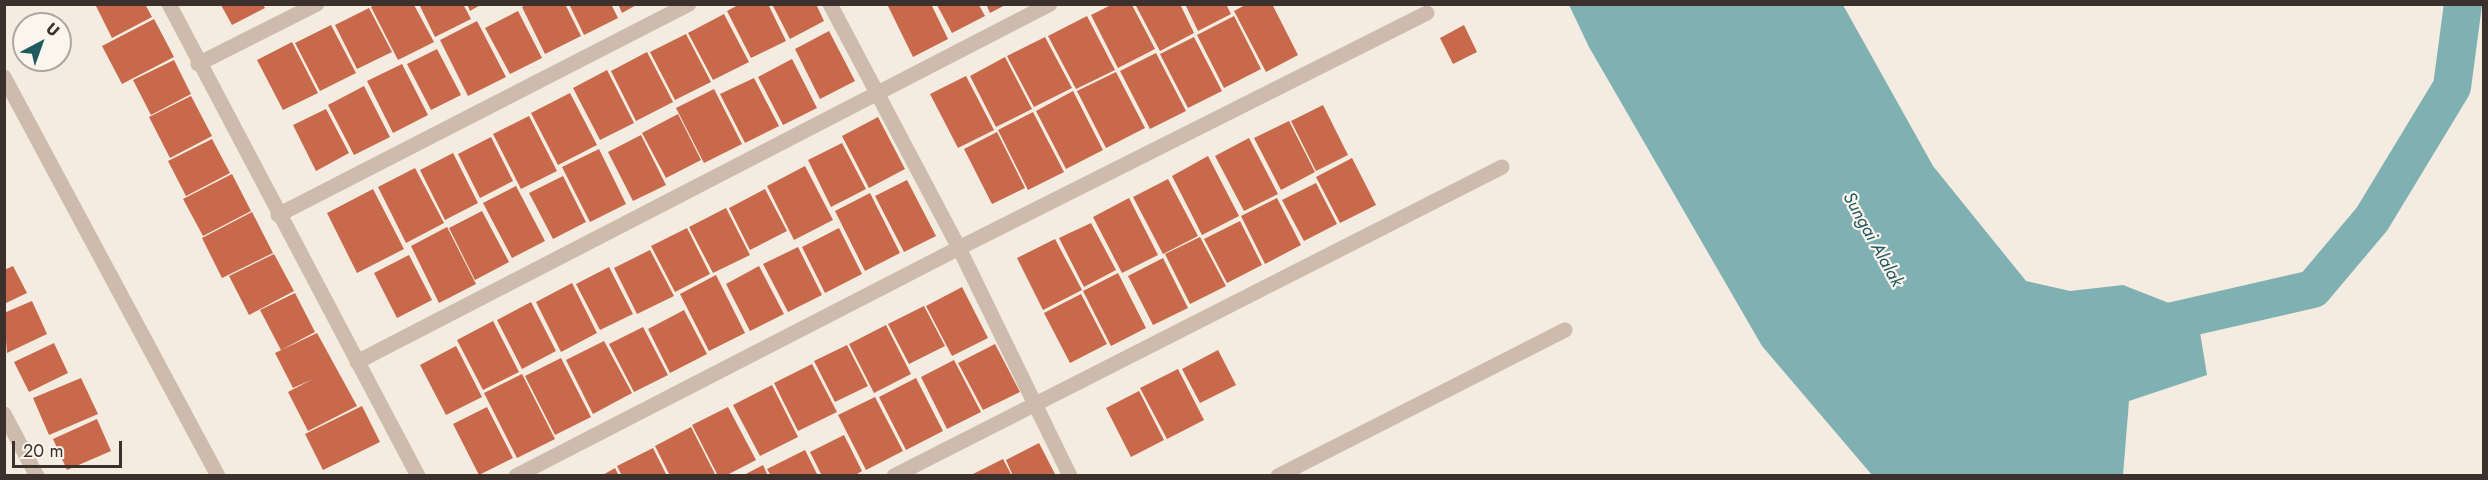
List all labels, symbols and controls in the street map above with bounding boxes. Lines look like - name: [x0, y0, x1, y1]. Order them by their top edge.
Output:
- north arrow: [12, 12, 72, 72]
- text: U: [41, 17, 65, 42]
- water label: Sungai Alalak: [1837, 189, 1907, 291]
- scale bar: [15, 429, 124, 467]
- text: 20 m: [23, 438, 63, 464]

